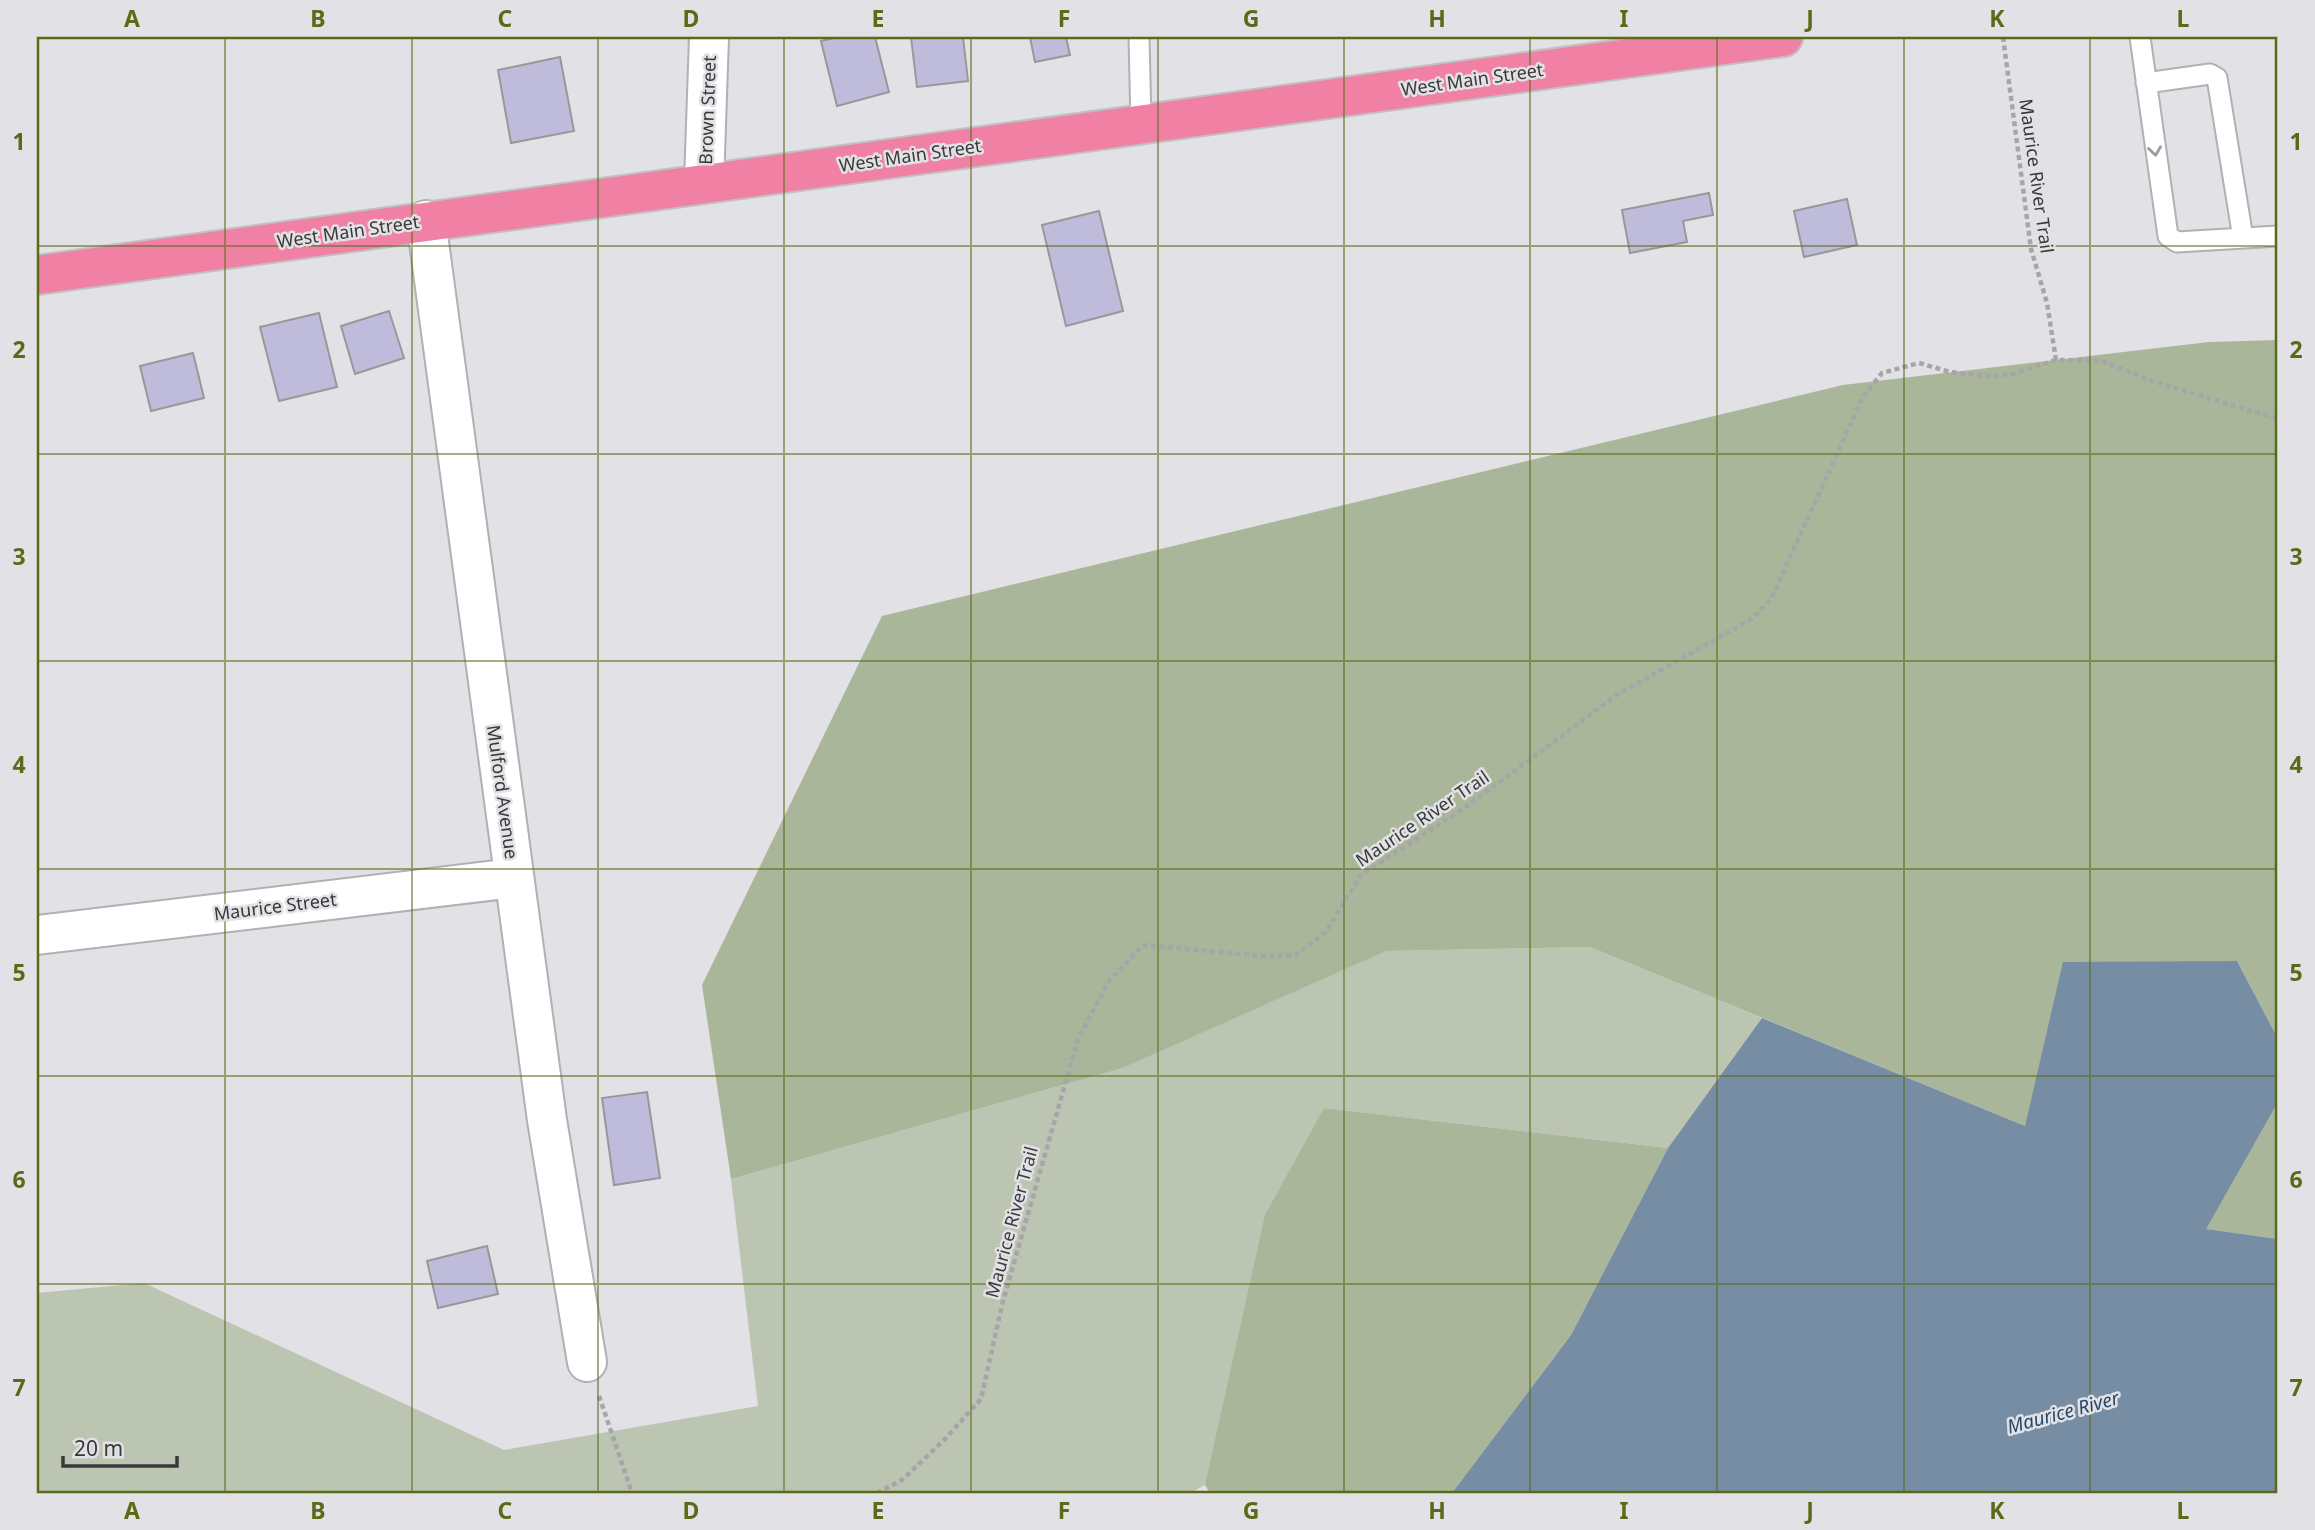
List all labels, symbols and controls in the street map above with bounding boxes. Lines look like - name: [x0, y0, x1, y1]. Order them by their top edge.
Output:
- text: A: [124, 2, 140, 34]
- text: B: [310, 2, 326, 34]
- text: C: [498, 2, 513, 34]
- text: D: [683, 2, 699, 34]
- text: E: [872, 2, 884, 34]
- text: F: [1058, 2, 1070, 34]
- text: G: [1243, 2, 1259, 34]
- text: H: [1428, 2, 1446, 34]
- text: I: [1620, 2, 1629, 34]
- text: J: [1804, 2, 1814, 34]
- text: K: [1989, 2, 2005, 34]
- text: L: [2177, 2, 2190, 34]
- street label: Brown Street: [693, 54, 721, 165]
- street label: West Main Street: [1399, 57, 1545, 101]
- street label: Maurice River Trail: [2014, 97, 2060, 255]
- text: 1: [12, 125, 26, 157]
- text: 1: [2289, 125, 2303, 157]
- street label: West Main Street: [837, 133, 983, 177]
- one-way arrow: [2147, 145, 2162, 157]
- street label: West Main Street: [275, 209, 421, 253]
- text: 2: [12, 333, 26, 365]
- text: 2: [2289, 333, 2303, 365]
- text: 3: [12, 540, 26, 572]
- text: 3: [2289, 540, 2303, 572]
- street label: Mulford Avenue: [482, 723, 524, 861]
- text: 4: [12, 748, 26, 780]
- text: 4: [2289, 748, 2303, 780]
- street label: Maurice River Trail: [1351, 764, 1493, 872]
- street label: Maurice Street: [212, 887, 338, 925]
- text: 5: [12, 956, 26, 988]
- text: 5: [2289, 956, 2303, 988]
- street label: Maurice River Trail: [979, 1144, 1043, 1300]
- text: 6: [12, 1163, 26, 1195]
- text: 6: [2289, 1163, 2303, 1195]
- text: 7: [12, 1371, 26, 1403]
- text: 7: [2289, 1371, 2303, 1403]
- water label: Maurice River: [2004, 1384, 2123, 1439]
- scale bar: [63, 1425, 177, 1469]
- text: 20 m: [74, 1434, 123, 1462]
- text: A: [124, 1494, 140, 1526]
- text: B: [310, 1494, 326, 1526]
- text: C: [498, 1494, 513, 1526]
- text: D: [683, 1494, 699, 1526]
- text: E: [872, 1494, 884, 1526]
- text: F: [1058, 1494, 1070, 1526]
- text: G: [1243, 1494, 1259, 1526]
- text: H: [1428, 1494, 1446, 1526]
- text: I: [1620, 1494, 1629, 1526]
- text: J: [1804, 1494, 1814, 1526]
- text: K: [1989, 1494, 2005, 1526]
- text: L: [2177, 1494, 2190, 1526]

